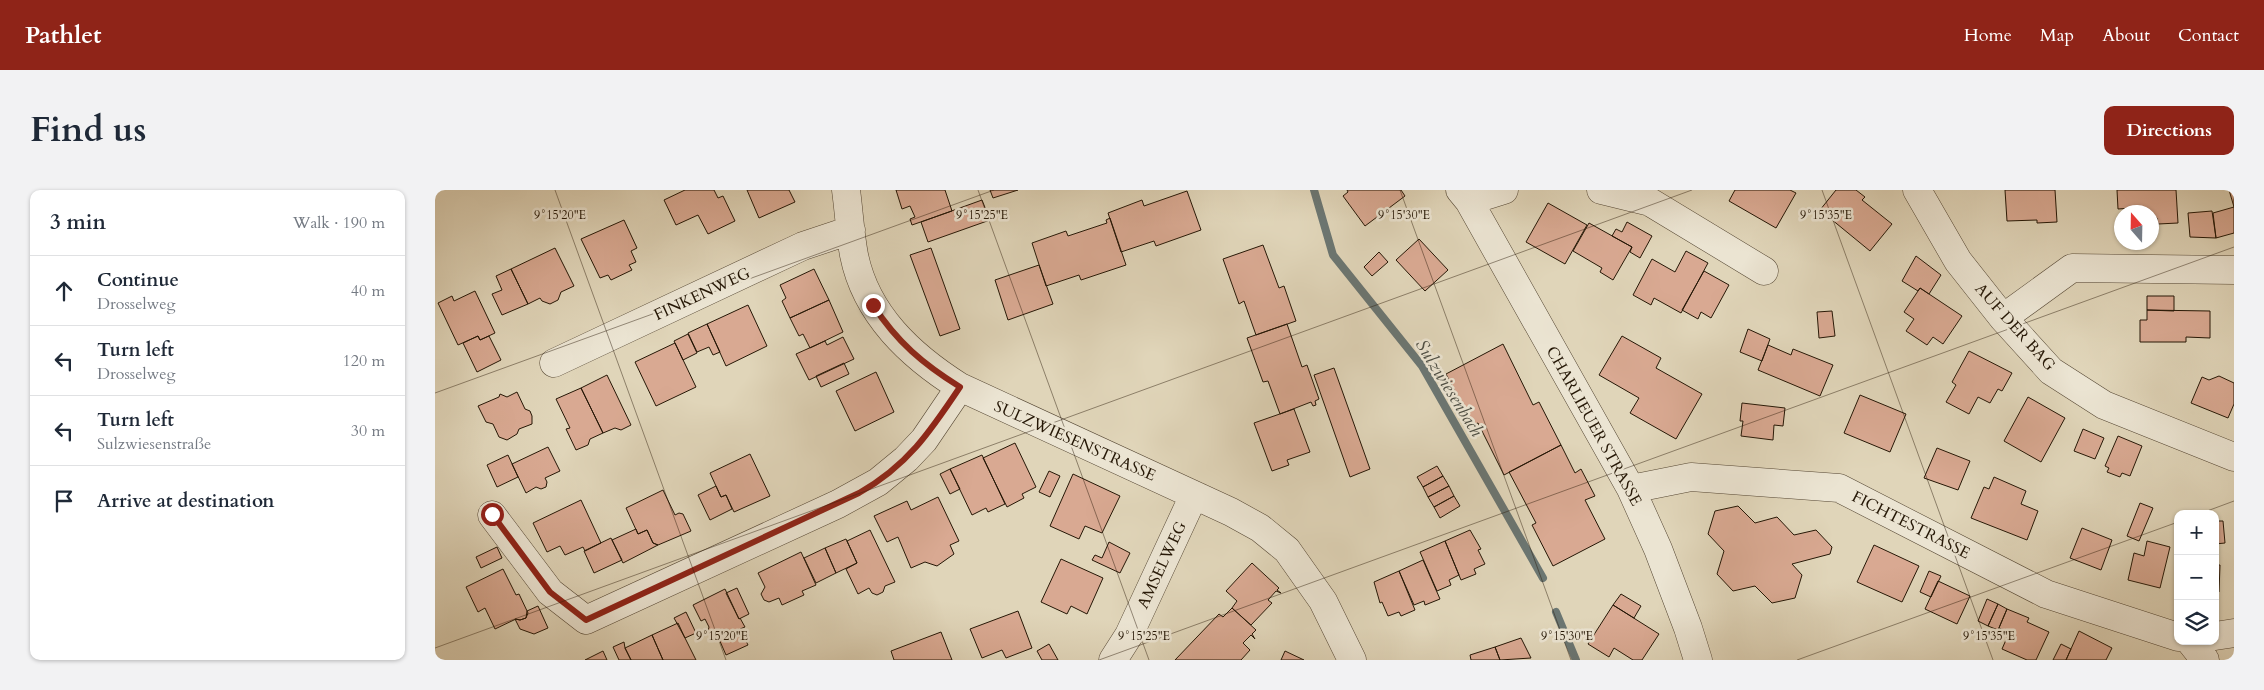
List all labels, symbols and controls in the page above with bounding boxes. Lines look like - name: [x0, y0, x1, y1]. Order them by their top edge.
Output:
- text: Pathlet: [25, 19, 102, 52]
- text: Home: [1964, 23, 2012, 48]
- text: Map: [2040, 23, 2074, 48]
- text: About: [2102, 23, 2150, 48]
- text: Contact: [2178, 23, 2239, 48]
- text: Find us: [30, 106, 146, 154]
- button: Directions: [2104, 106, 2234, 155]
- north arrow: [2114, 205, 2159, 250]
- text: 9°15'20"E: [534, 207, 586, 223]
- text: 9°15'25"E: [956, 207, 1008, 223]
- text: 9°15'30"E: [1378, 207, 1430, 223]
- text: 9°15'35"E: [1800, 207, 1852, 223]
- text: 3 min: [50, 208, 106, 237]
- text: Walk · 190 m: [293, 212, 385, 234]
- street label: FINKENWEG: [650, 262, 754, 326]
- text: Continue: [97, 267, 179, 293]
- icon: ahead: [50, 277, 78, 305]
- street label: AUF DER BAG: [1970, 278, 2061, 376]
- text: 40 m: [351, 280, 385, 302]
- text: Drosselweg: [97, 293, 176, 315]
- route end: [862, 294, 885, 317]
- water label: Sulzwiesenbach: [1409, 334, 1489, 442]
- text: Turn left: [97, 337, 174, 363]
- street label: CHARLIEUER STRASSE: [1541, 342, 1647, 510]
- icon: left: [50, 347, 78, 375]
- text: 120 m: [343, 350, 385, 372]
- text: Drosselweg: [97, 363, 176, 385]
- street label: SULZWIESENSTRASSE: [991, 395, 1159, 487]
- text: Turn left: [97, 407, 174, 433]
- icon: left: [50, 417, 78, 445]
- text: 30 m: [351, 420, 385, 442]
- text: Sulzwiesenstraße: [97, 433, 211, 455]
- street label: FICHTESTRASSE: [1848, 486, 1974, 564]
- icon: arrive: [50, 487, 78, 515]
- text: Arrive at destination: [97, 488, 274, 514]
- route start: [481, 503, 504, 526]
- map controls: [2174, 510, 2219, 645]
- button: +: [2174, 510, 2219, 555]
- street label: AMSELWEG: [1132, 517, 1192, 612]
- button: −: [2174, 555, 2219, 600]
- button: layers: [2174, 600, 2219, 645]
- text: 9°15'20"E: [696, 628, 748, 644]
- text: 9°15'25"E: [1118, 628, 1170, 644]
- text: 9°15'30"E: [1541, 628, 1593, 644]
- text: 9°15'35"E: [1963, 628, 2015, 644]

